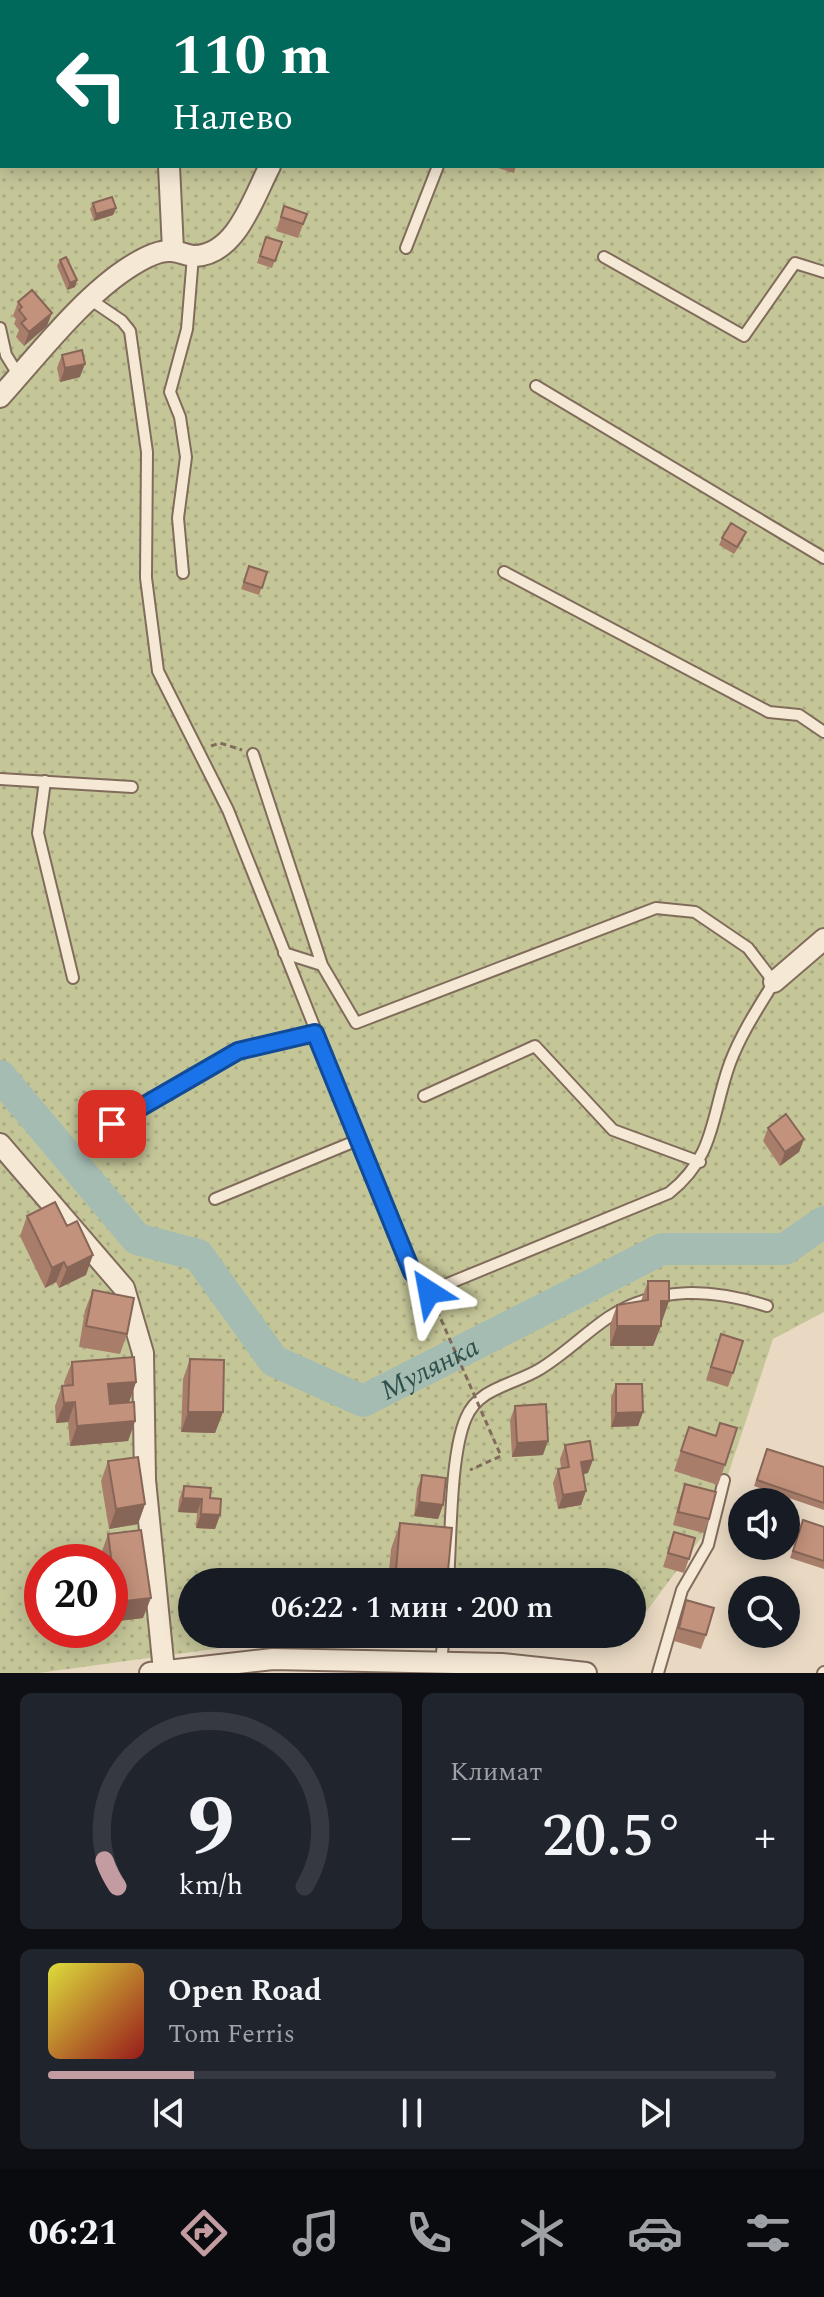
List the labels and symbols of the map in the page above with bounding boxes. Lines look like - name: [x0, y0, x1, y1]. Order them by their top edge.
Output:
- pin: [78, 1090, 146, 1158]
- position arrow: [387, 1250, 471, 1334]
- water label: Мулянка: [373, 1326, 487, 1412]
- speed limit sign: 20: [24, 1544, 128, 1648]

